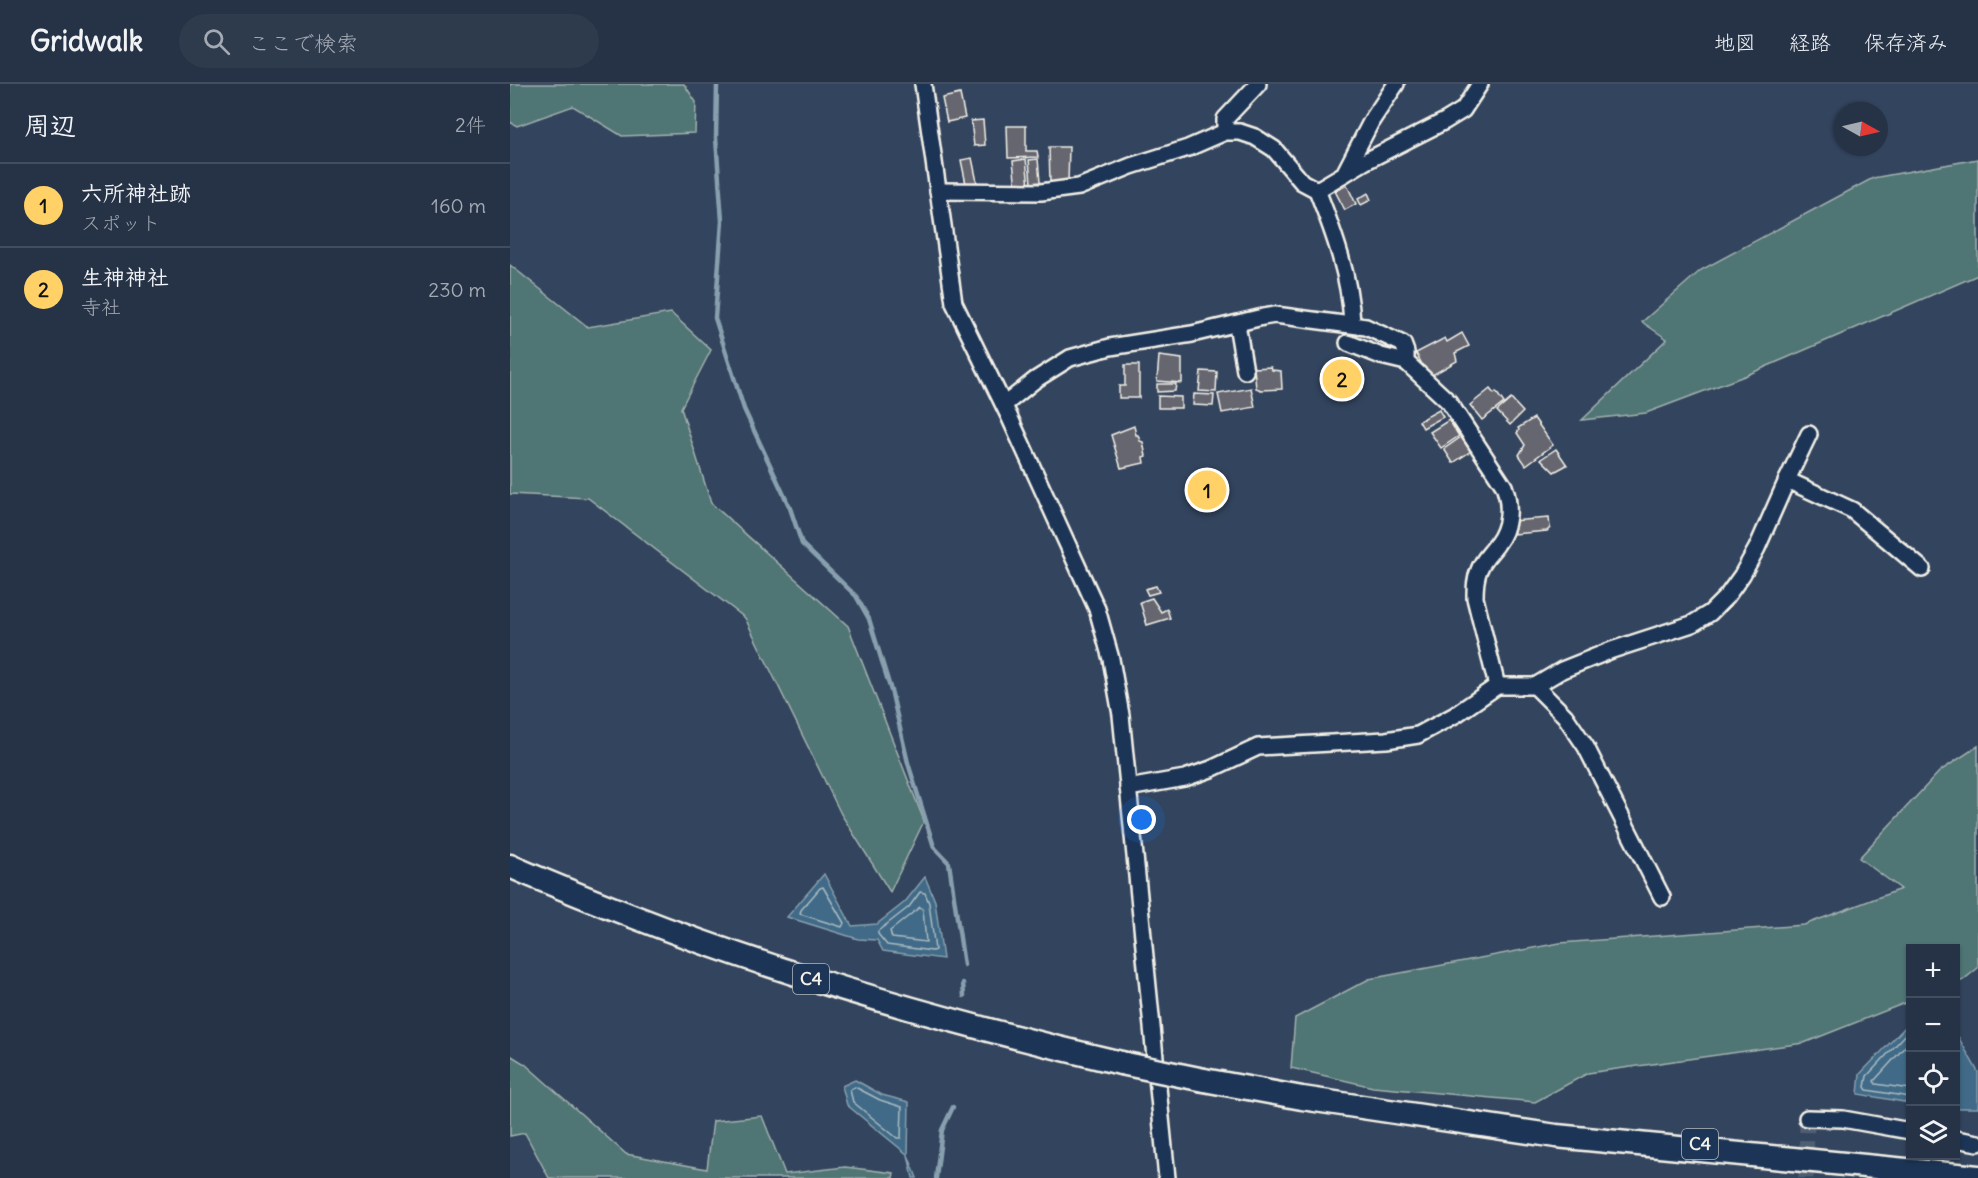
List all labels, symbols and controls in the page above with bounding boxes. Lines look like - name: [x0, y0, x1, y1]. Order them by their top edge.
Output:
- search box: [179, 14, 599, 68]
- text: Gridwalk: [30, 23, 143, 59]
- icon: search: [200, 25, 233, 58]
- text: ここで検索: [248, 29, 358, 57]
- text: 地図: [1714, 29, 1756, 56]
- text: 経路: [1789, 29, 1831, 56]
- text: 保存済み: [1864, 29, 1948, 56]
- north arrow: [1834, 102, 1888, 156]
- text: 周辺: [24, 109, 76, 142]
- text: 2件: [455, 112, 486, 137]
- text: 六所神社跡: [81, 179, 191, 207]
- text: 1: [40, 193, 47, 218]
- text: 160 m: [431, 193, 486, 218]
- text: スポット: [81, 210, 161, 235]
- text: 生神神社: [81, 263, 169, 291]
- text: 2: [38, 277, 49, 302]
- text: 230 m: [428, 277, 486, 302]
- text: 寺社: [81, 294, 121, 319]
- pin: 2: [1322, 356, 1362, 402]
- pin: 1: [1188, 468, 1226, 512]
- your location: [1127, 805, 1156, 834]
- map controls: [1906, 944, 1960, 1160]
- button: +: [1906, 944, 1960, 998]
- road number: C4: [793, 964, 829, 994]
- button: −: [1906, 998, 1960, 1052]
- button: locate: [1906, 1052, 1960, 1106]
- button: layers: [1906, 1106, 1960, 1160]
- road number: C4: [1682, 1129, 1718, 1159]

